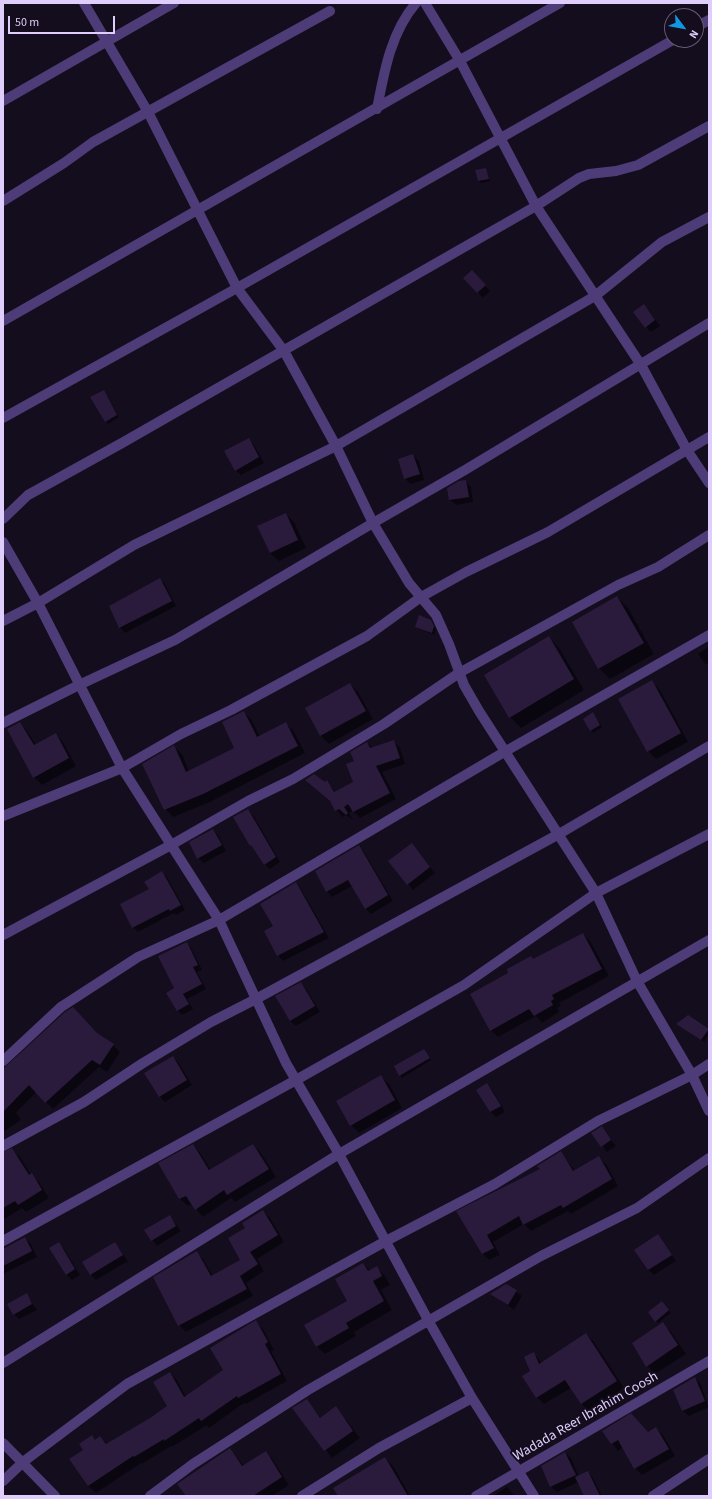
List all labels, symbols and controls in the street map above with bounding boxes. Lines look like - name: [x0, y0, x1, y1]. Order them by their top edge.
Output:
- scale bar: [10, 8, 117, 34]
- north arrow: [664, 8, 704, 48]
- text: 50 m: [15, 14, 39, 31]
- text: N: [685, 27, 702, 41]
- street label: Wadada Reer Ibrahim Coosh: [510, 1369, 662, 1465]

